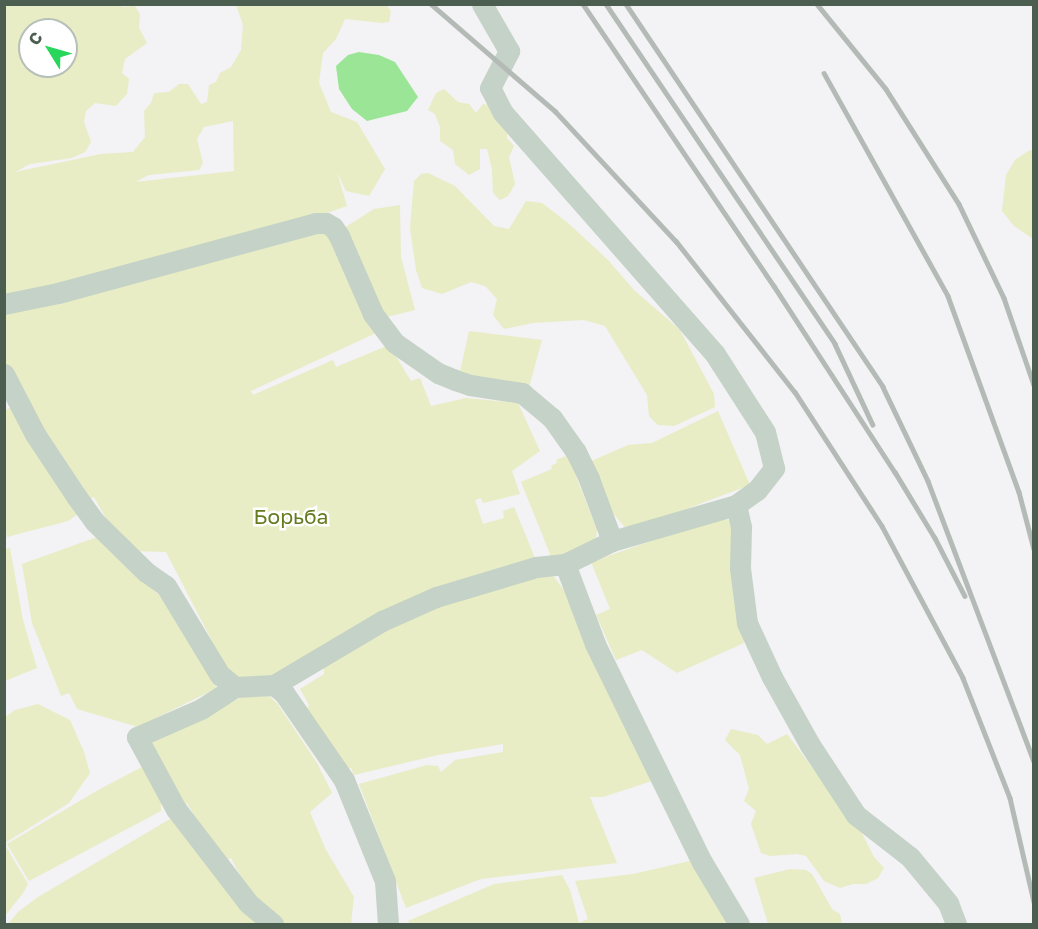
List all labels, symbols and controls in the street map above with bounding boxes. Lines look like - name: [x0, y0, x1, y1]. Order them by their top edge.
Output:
- north arrow: [18, 18, 78, 78]
- text: С: [24, 28, 47, 49]
- park label: Борьба: [254, 503, 328, 529]

